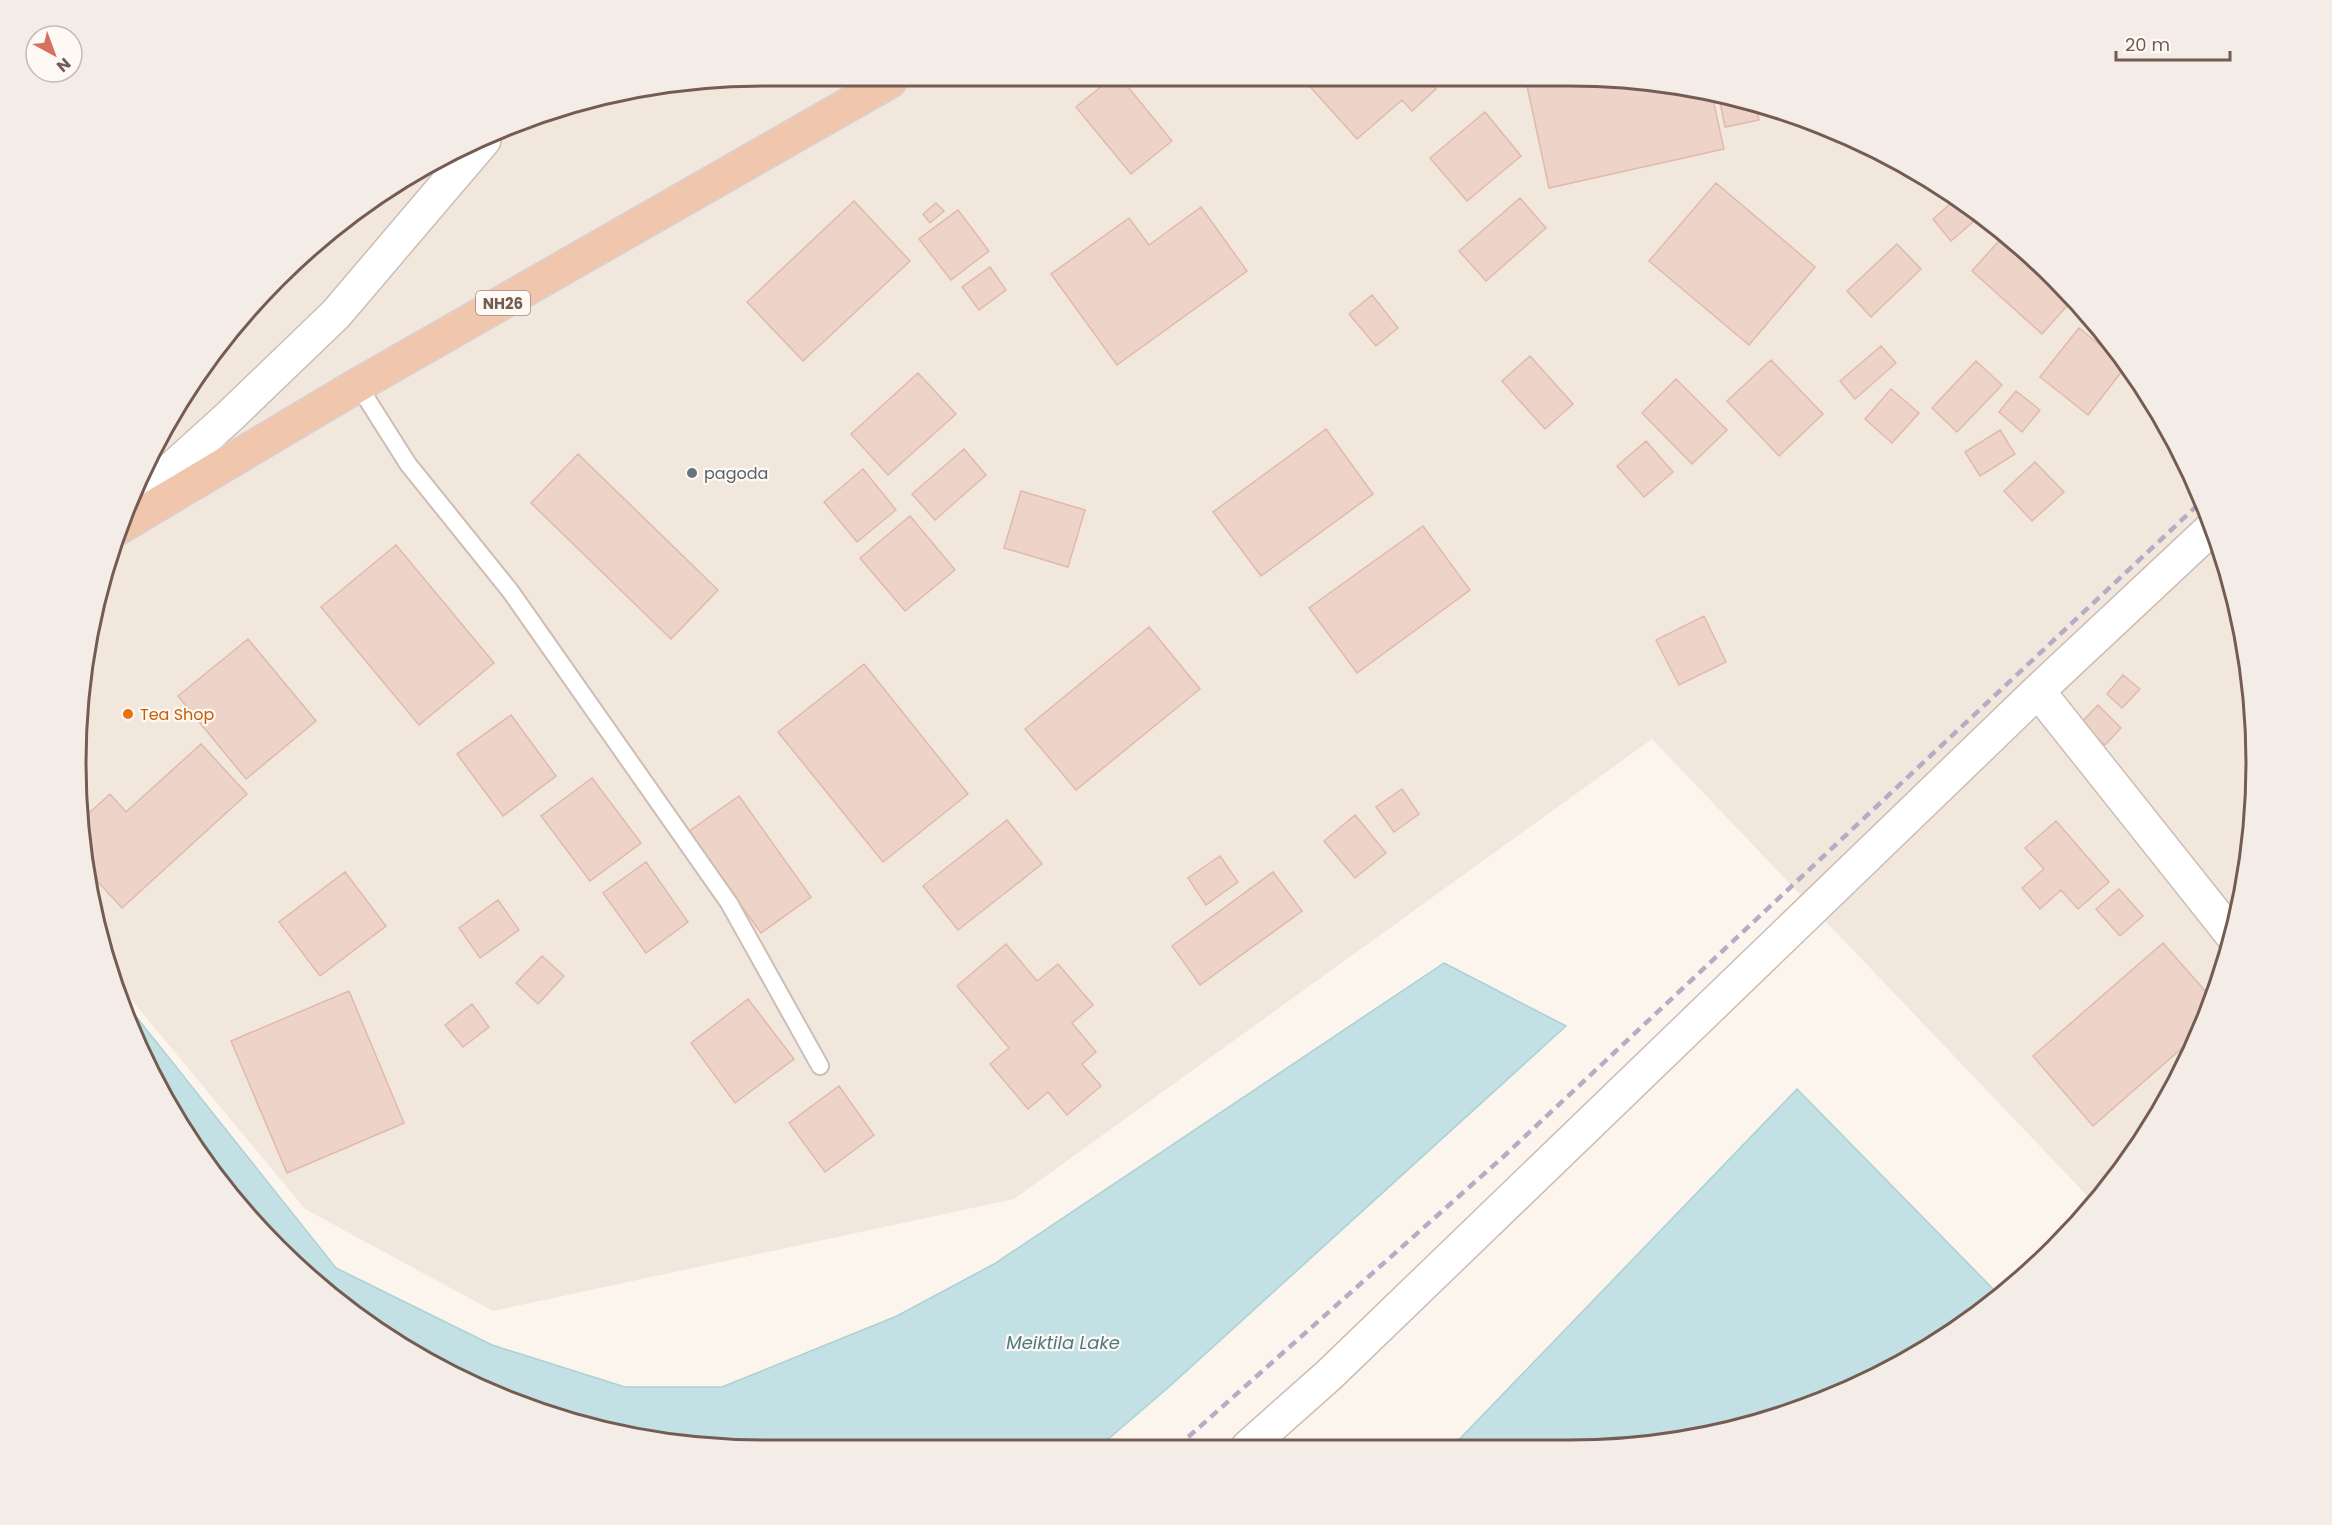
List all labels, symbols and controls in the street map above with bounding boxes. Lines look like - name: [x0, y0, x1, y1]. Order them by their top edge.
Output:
- north arrow: [24, 24, 84, 84]
- scale bar: [2116, 24, 2230, 62]
- text: 20 m: [2125, 32, 2170, 57]
- text: N: [51, 52, 76, 78]
- road number: NH26: [476, 291, 530, 315]
- place label: pagoda: [704, 462, 768, 485]
- marker: pagoda: [685, 466, 699, 480]
- place label: Tea Shop: [140, 703, 215, 726]
- marker: Tea Shop: [121, 707, 135, 721]
- water label: Meiktila Lake: [1006, 1330, 1120, 1355]

